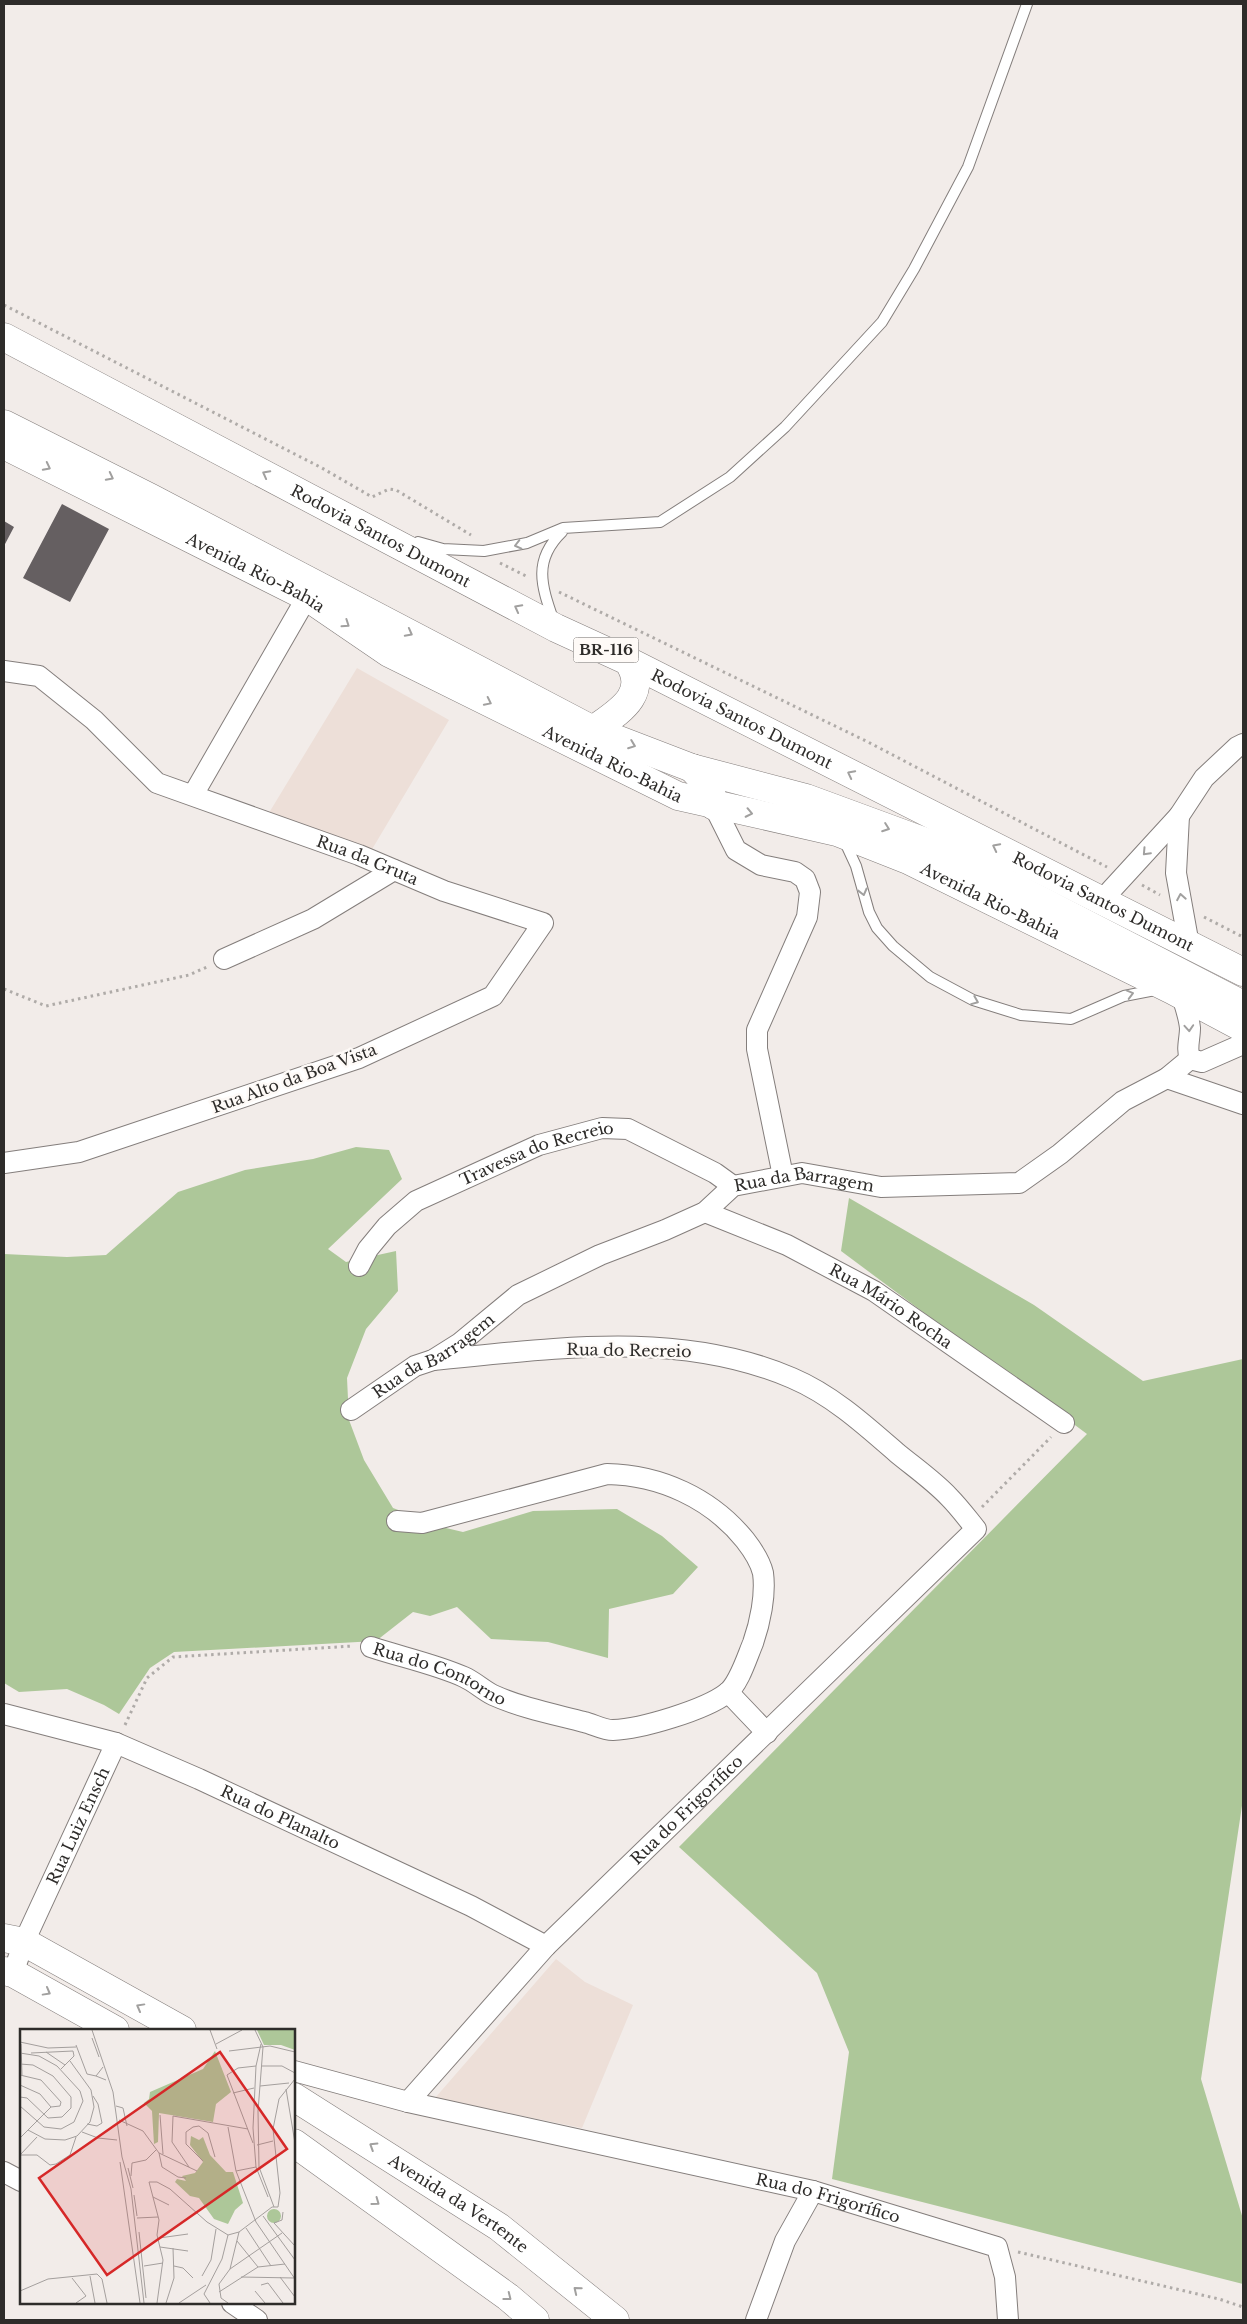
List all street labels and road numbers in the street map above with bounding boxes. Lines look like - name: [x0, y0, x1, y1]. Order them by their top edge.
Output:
- street label: Rodovia Santos Dumont: [287, 480, 474, 591]
- street label: Avenida Rio-Bahia: [182, 528, 329, 616]
- road number: BR-116: [574, 638, 638, 662]
- street label: Rodovia Santos Dumont: [648, 664, 836, 773]
- street label: Avenida Rio-Bahia: [539, 720, 686, 807]
- street label: Rua da Gruta: [314, 831, 422, 889]
- street label: Rodovia Santos Dumont: [1009, 847, 1198, 956]
- street label: Avenida Rio-Bahia: [917, 857, 1064, 943]
- street label: Rua Alto da Boa Vista: [209, 1039, 379, 1117]
- street label: Travessa do Recreio: [457, 1118, 614, 1190]
- street label: Rua da Barragem: [732, 1162, 876, 1196]
- street label: Rua Mário Rocha: [826, 1259, 957, 1353]
- street label: Rua da Barragem: [368, 1309, 498, 1402]
- street label: Rua do Recreio: [566, 1339, 692, 1361]
- street label: Rua do Contorno: [371, 1638, 509, 1709]
- street label: Rua do Frigorífico: [626, 1751, 747, 1869]
- street label: Rua Luiz Ensch: [42, 1764, 114, 1888]
- street label: Rua do Planalto: [218, 1781, 343, 1853]
- street label: Avenida da Vertente: [384, 2149, 533, 2257]
- street label: Rua do Frigorífico: [754, 2169, 903, 2227]

